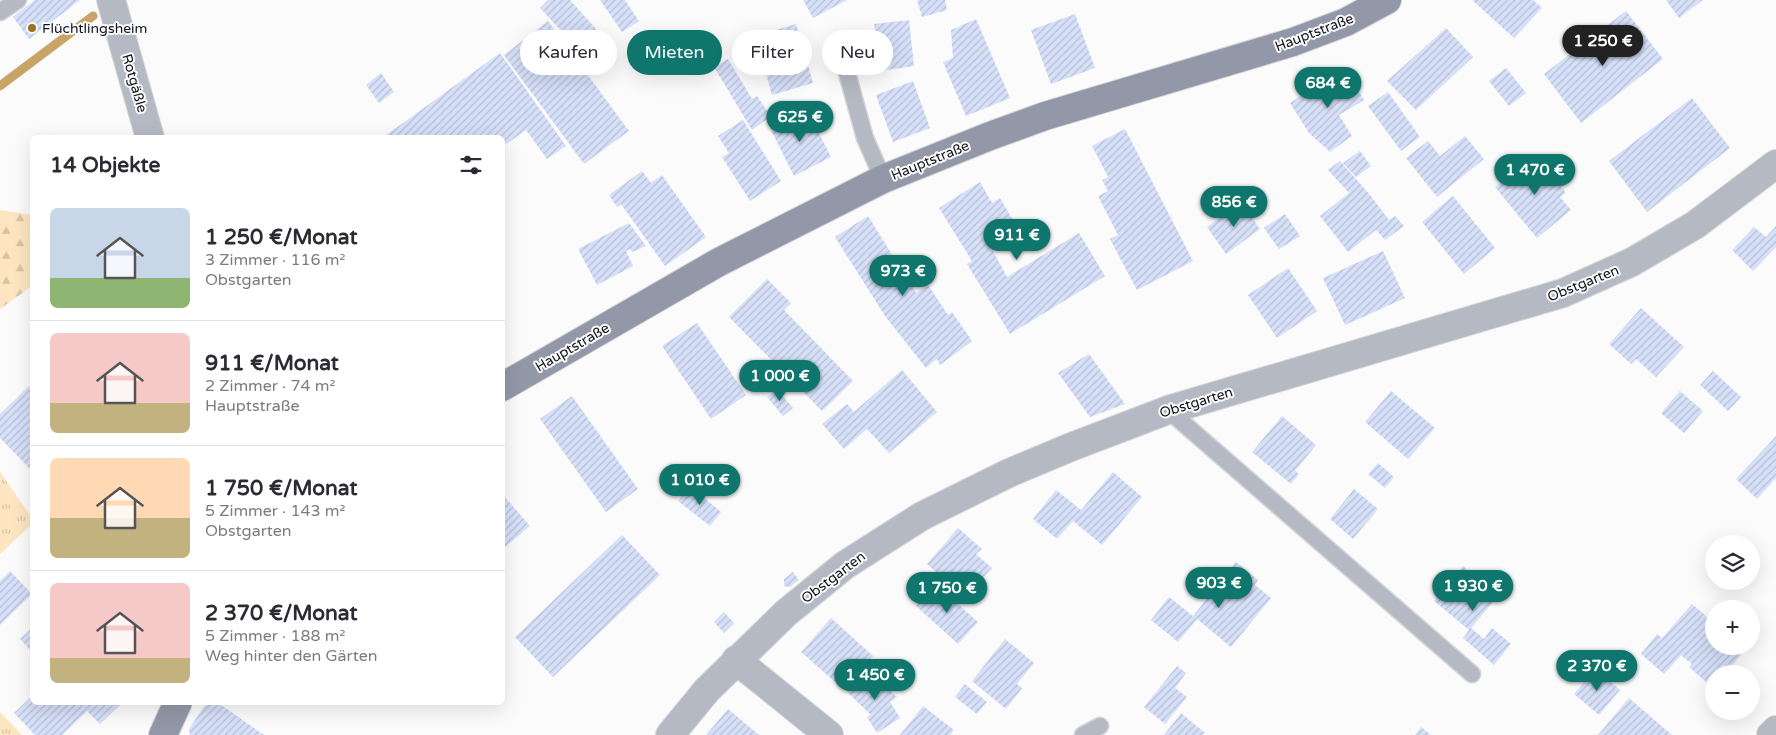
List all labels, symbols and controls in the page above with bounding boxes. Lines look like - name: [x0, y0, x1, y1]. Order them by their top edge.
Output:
- street label: Hauptstraße: [1273, 10, 1356, 55]
- place label: Flüchtlingsheim: [42, 20, 147, 37]
- marker: Flüchtlingsheim: [26, 22, 38, 34]
- pin: 1 250 €: [1557, 24, 1649, 67]
- chip: Kaufen: [520, 30, 617, 75]
- chip: Mieten: [627, 30, 722, 75]
- chip: Filter: [732, 30, 812, 75]
- chip: Neu: [822, 30, 893, 75]
- text: 1 250 €: [1573, 31, 1633, 51]
- street label: Rotgäßle: [118, 52, 151, 115]
- pin: 684 €: [1293, 66, 1363, 109]
- text: 684 €: [1305, 73, 1351, 93]
- pin: 625 €: [765, 100, 835, 143]
- text: 625 €: [777, 107, 823, 127]
- street label: Hauptstraße: [889, 137, 972, 184]
- icon: filters: [457, 151, 485, 179]
- text: 14 Objekte: [50, 153, 160, 178]
- pin: 1 470 €: [1489, 154, 1581, 196]
- text: 1 470 €: [1505, 160, 1565, 180]
- pin: 856 €: [1199, 186, 1269, 228]
- text: 856 €: [1211, 192, 1257, 212]
- pin: 911 €: [982, 218, 1052, 261]
- text: 1 250 €/Monat: [205, 225, 357, 250]
- text: 911 €: [994, 225, 1040, 245]
- icon: home: [90, 228, 150, 288]
- text: 3 Zimmer · 116 m²: [205, 250, 345, 270]
- pin: 973 €: [868, 254, 938, 297]
- text: 973 €: [880, 261, 926, 281]
- street label: Obstgarten: [1545, 261, 1621, 306]
- text: Obstgarten: [205, 270, 292, 290]
- street label: Hauptstraße: [532, 319, 612, 375]
- text: 911 €/Monat: [205, 351, 339, 376]
- icon: home: [90, 353, 150, 413]
- pin: 1 000 €: [734, 360, 826, 402]
- text: 1 000 €: [750, 366, 810, 386]
- text: 2 Zimmer · 74 m²: [205, 376, 335, 396]
- street label: Obstgarten: [1157, 383, 1235, 422]
- text: Hauptstraße: [205, 396, 300, 416]
- pin: 1 010 €: [654, 464, 746, 506]
- text: 1 010 €: [670, 470, 730, 490]
- text: 1 750 €/Monat: [205, 476, 357, 501]
- icon: home: [90, 478, 150, 538]
- text: 5 Zimmer · 143 m²: [205, 501, 345, 521]
- text: Obstgarten: [205, 521, 292, 541]
- map controls: [1705, 535, 1760, 720]
- button: layers: [1705, 535, 1760, 590]
- street label: Obstgarten: [798, 548, 869, 607]
- pin: 903 €: [1184, 566, 1254, 609]
- pin: 1 930 €: [1427, 570, 1519, 612]
- pin: 1 750 €: [901, 572, 993, 614]
- text: 903 €: [1196, 573, 1242, 593]
- text: 1 930 €: [1443, 576, 1503, 596]
- text: 1 750 €: [917, 578, 977, 598]
- button: +: [1705, 600, 1760, 655]
- text: 2 370 €/Monat: [205, 601, 357, 626]
- icon: home: [90, 603, 150, 663]
- text: 5 Zimmer · 188 m²: [205, 626, 345, 646]
- text: Weg hinter den Gärten: [205, 646, 377, 666]
- pin: 2 370 €: [1551, 650, 1643, 692]
- text: 2 370 €: [1567, 656, 1627, 676]
- pin: 1 450 €: [829, 658, 921, 701]
- text: 1 450 €: [845, 665, 905, 685]
- button: −: [1705, 665, 1760, 720]

